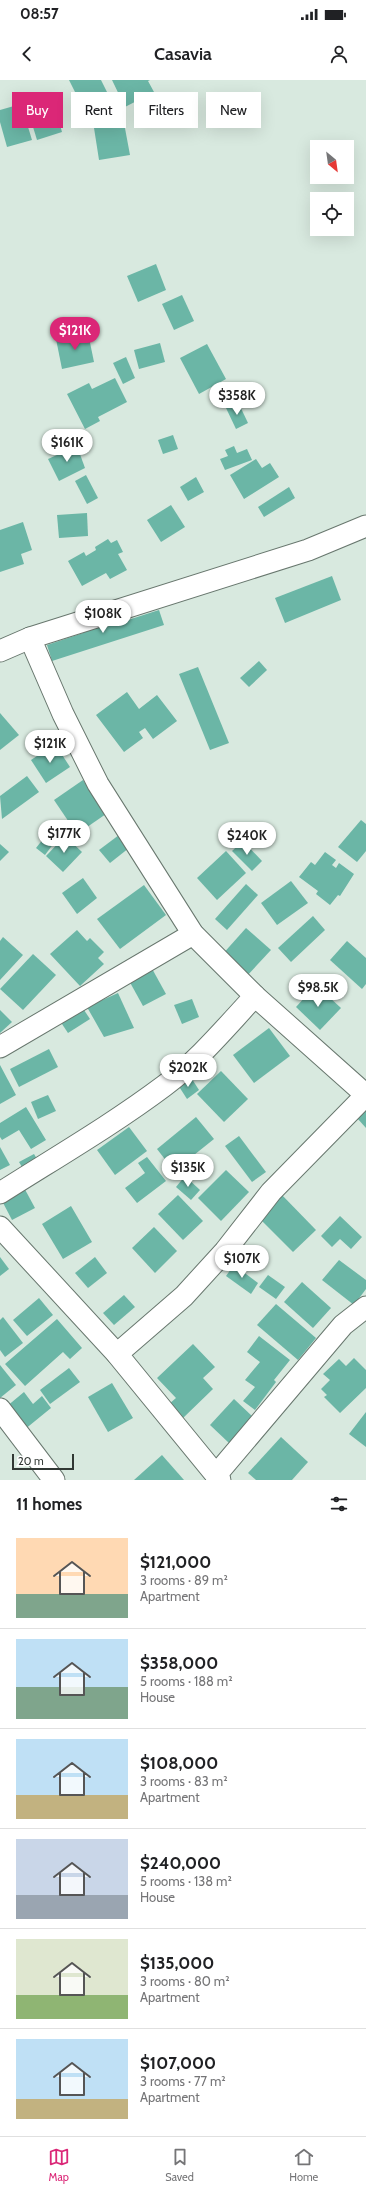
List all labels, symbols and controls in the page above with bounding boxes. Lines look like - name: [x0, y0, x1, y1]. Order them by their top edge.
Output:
- text: 08:57: [20, 5, 59, 23]
- icon: back: [16, 43, 38, 65]
- text: Casavia: [154, 43, 212, 65]
- icon: person: [328, 43, 350, 65]
- chip: Buy: [12, 92, 63, 128]
- chip: Rent: [71, 92, 126, 128]
- chip: Filters: [134, 92, 198, 128]
- chip: New: [206, 92, 261, 128]
- north arrow: [310, 140, 354, 184]
- map controls: [310, 140, 354, 236]
- button: locate: [310, 192, 354, 236]
- pin: $121K: [47, 317, 103, 351]
- text: $121K: [59, 322, 91, 338]
- pin: $358K: [209, 382, 265, 416]
- text: $358K: [218, 387, 256, 403]
- pin: $161K: [39, 429, 95, 463]
- text: $161K: [51, 434, 83, 450]
- pin: $108K: [75, 600, 131, 634]
- text: $108K: [84, 605, 122, 621]
- pin: $121K: [22, 730, 78, 764]
- text: $121K: [34, 735, 66, 751]
- pin: $177K: [36, 820, 92, 854]
- pin: $240K: [219, 822, 275, 856]
- text: $177K: [47, 825, 81, 841]
- text: $240K: [227, 827, 267, 843]
- pin: $98.5K: [285, 974, 351, 1008]
- text: $98.5K: [298, 979, 338, 995]
- pin: $202K: [160, 1054, 216, 1088]
- text: $202K: [169, 1059, 207, 1075]
- pin: $135K: [160, 1154, 216, 1188]
- text: $135K: [171, 1159, 205, 1175]
- pin: $107K: [214, 1245, 270, 1279]
- text: $107K: [224, 1250, 260, 1266]
- scale bar: [12, 1452, 74, 1471]
- text: 20 m: [18, 1454, 44, 1468]
- icon: filters: [328, 1493, 350, 1515]
- text: 11 homes: [16, 1494, 82, 1514]
- text: $121,000: [140, 1552, 211, 1572]
- icon: home: [48, 1554, 96, 1602]
- text: 3 rooms · 89 m²: [140, 1572, 228, 1588]
- text: Apartment: [140, 1588, 200, 1604]
- text: $358,000: [140, 1653, 218, 1673]
- icon: home: [48, 1655, 96, 1703]
- text: 5 rooms · 188 m²: [140, 1673, 233, 1689]
- text: House: [140, 1689, 175, 1705]
- text: $108,000: [140, 1753, 218, 1773]
- icon: home: [48, 1755, 96, 1803]
- text: 3 rooms · 83 m²: [140, 1773, 227, 1789]
- text: Apartment: [140, 1789, 200, 1805]
- text: $240,000: [140, 1853, 221, 1873]
- icon: home: [48, 1855, 96, 1903]
- text: 5 rooms · 138 m²: [140, 1873, 232, 1889]
- text: House: [140, 1889, 175, 1905]
- text: $135,000: [140, 1953, 214, 1973]
- icon: home: [48, 1955, 96, 2003]
- text: 3 rooms · 80 m²: [140, 1973, 230, 1989]
- text: Apartment: [140, 1989, 200, 2005]
- text: $107,000: [140, 2053, 216, 2073]
- icon: home: [48, 2055, 96, 2103]
- text: 3 rooms · 77 m²: [140, 2073, 226, 2089]
- text: Apartment: [140, 2089, 200, 2105]
- tab: Map: [48, 2146, 70, 2184]
- tab: Saved: [165, 2146, 194, 2184]
- tab: Home: [289, 2146, 318, 2184]

